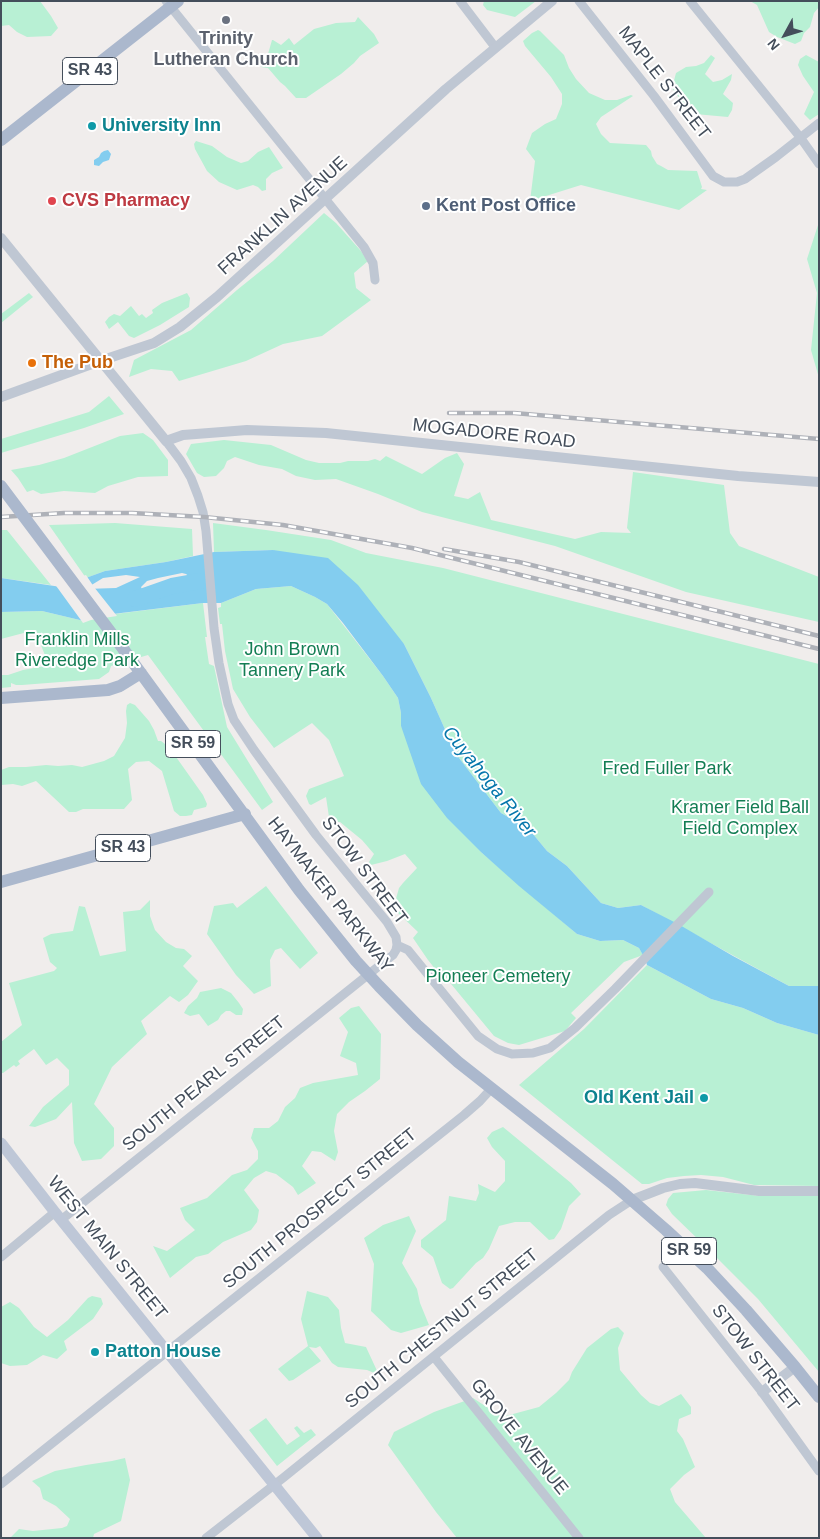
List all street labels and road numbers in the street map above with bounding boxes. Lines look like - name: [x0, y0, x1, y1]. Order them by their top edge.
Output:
- street label: MAPLE STREET: [613, 22, 715, 144]
- road number: SR 43: [62, 58, 118, 84]
- street label: FRANKLIN AVENUE: [214, 152, 352, 280]
- street label: MOGADORE ROAD: [411, 415, 577, 453]
- road number: SR 59: [166, 731, 220, 758]
- street label: HAYMAKER PARKWAY: [263, 813, 397, 977]
- street label: STOW STREET: [316, 813, 412, 929]
- road number: SR 43: [96, 834, 150, 861]
- street label: SOUTH PEARL STREET: [118, 1012, 290, 1156]
- street label: SOUTH PROSPECT STREET: [219, 1124, 421, 1294]
- street label: WEST MAIN STREET: [43, 1172, 171, 1324]
- road number: SR 59: [662, 1238, 716, 1264]
- street label: SOUTH CHESTNUT STREET: [341, 1244, 543, 1414]
- street label: STOW STREET: [707, 1300, 803, 1416]
- street label: GROVE AVENUE: [466, 1375, 572, 1499]

